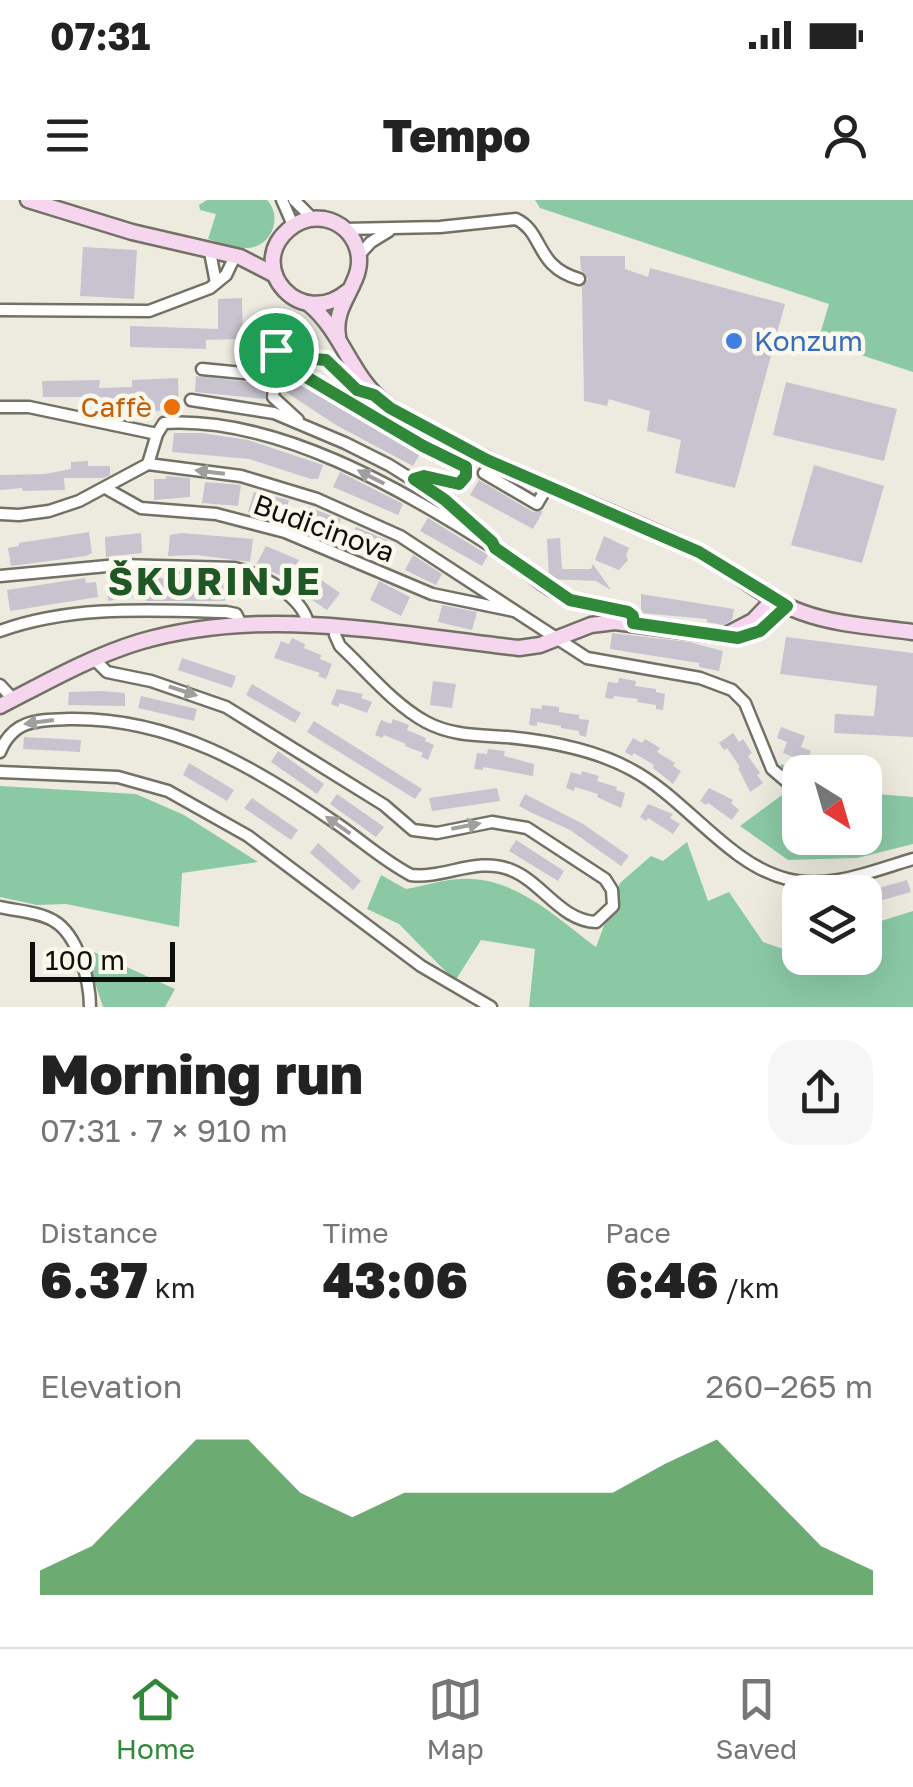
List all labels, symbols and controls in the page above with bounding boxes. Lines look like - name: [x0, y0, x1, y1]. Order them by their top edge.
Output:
- text: 07:31: [50, 13, 150, 58]
- icon: menu: [40, 108, 95, 163]
- text: Tempo: [383, 108, 530, 162]
- icon: person: [818, 108, 873, 163]
- pin: [234, 308, 319, 393]
- icon: arrive: [249, 323, 304, 378]
- place label: Konzum: [754, 324, 863, 357]
- marker: Konzum: [723, 330, 745, 352]
- place label: Caffè: [80, 390, 152, 423]
- marker: Caffè: [161, 396, 183, 418]
- one-way arrow: [194, 464, 225, 480]
- one-way arrow: [357, 468, 386, 485]
- street label: Budicinova: [249, 487, 399, 568]
- district label: ŠKURINJE: [108, 558, 322, 603]
- one-way arrow: [168, 684, 199, 699]
- one-way arrow: [23, 714, 55, 730]
- north arrow: [782, 755, 882, 855]
- map controls: [782, 755, 882, 975]
- one-way arrow: [325, 816, 352, 835]
- one-way arrow: [451, 818, 482, 834]
- button: layers: [782, 875, 882, 975]
- scale bar: [30, 937, 175, 981]
- text: 100 m: [45, 943, 125, 976]
- text: Morning run: [40, 1040, 363, 1106]
- button: share: [768, 1040, 873, 1145]
- text: 07:31 · 7 × 910 m: [40, 1111, 288, 1149]
- text: Distance: [40, 1216, 158, 1249]
- text: Time: [323, 1216, 389, 1249]
- text: Pace: [605, 1216, 671, 1249]
- text: 6.37: [40, 1249, 148, 1309]
- text: 43:06: [323, 1249, 468, 1309]
- text: 6:46: [605, 1249, 719, 1309]
- text: km: [148, 1271, 195, 1304]
- text: /km: [719, 1271, 780, 1304]
- text: Elevation: [40, 1367, 182, 1405]
- text: 260–265 m: [705, 1367, 873, 1405]
- tab: Home: [116, 1672, 195, 1765]
- tab: Map: [427, 1672, 484, 1765]
- tab: Saved: [715, 1672, 797, 1765]

